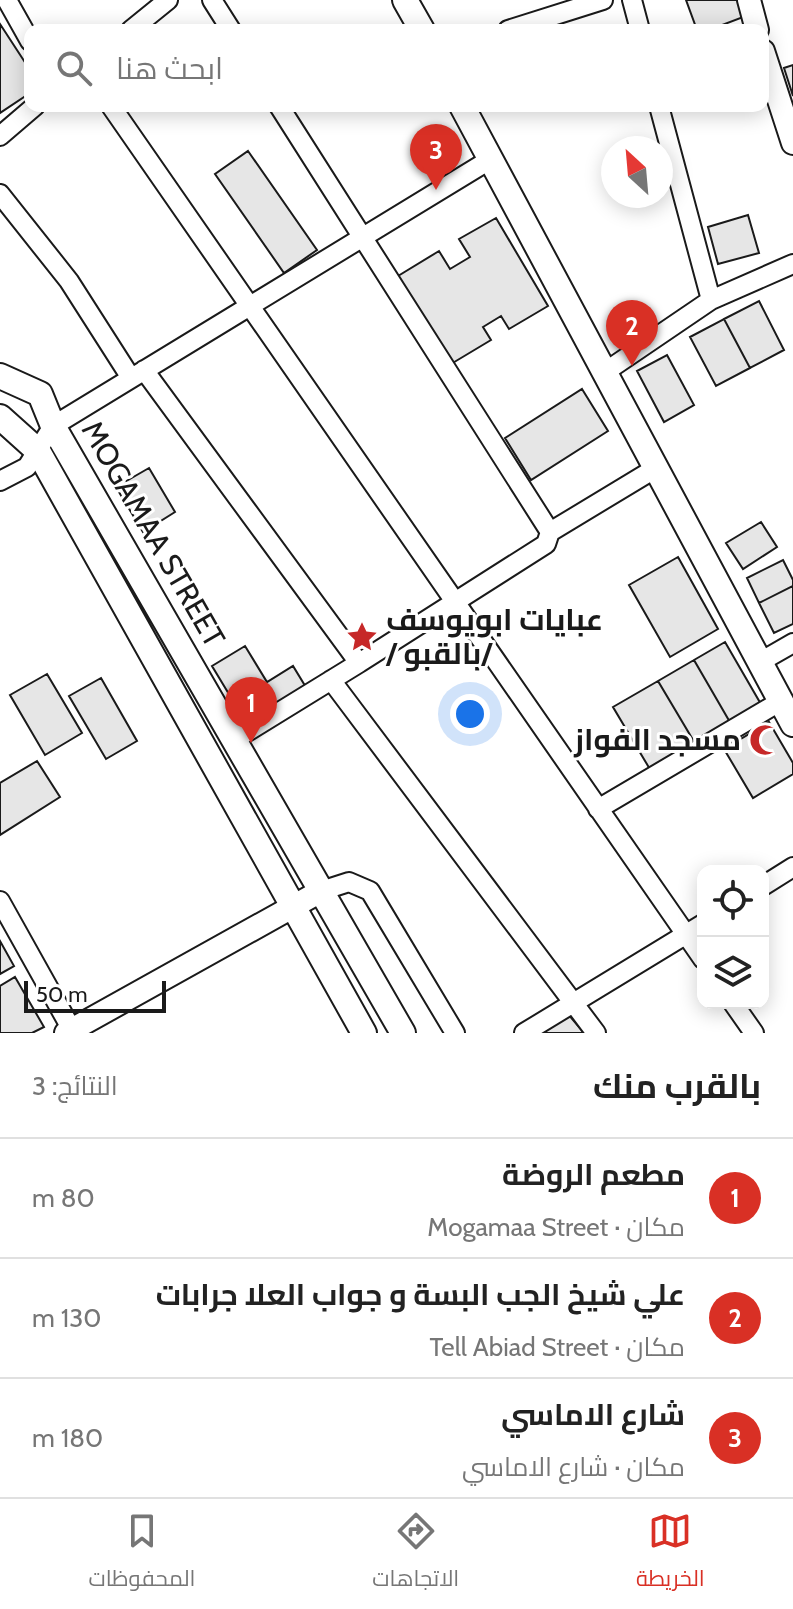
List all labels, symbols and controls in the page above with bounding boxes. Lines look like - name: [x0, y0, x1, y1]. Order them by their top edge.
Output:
- search box: [24, 24, 769, 112]
- icon: search: [52, 46, 96, 90]
- text: ابحث هنا: [116, 50, 223, 87]
- pin: 3: [410, 124, 462, 190]
- north arrow: [601, 136, 673, 208]
- pin: 2: [606, 300, 658, 366]
- street label: MOGAMAA STREET: [74, 414, 233, 653]
- place label: عبايات ابويوسف / بالقبو/: [385, 601, 603, 672]
- place icon: عبايات ابويوسف / بالقبو/: [345, 620, 379, 654]
- pin: 1: [225, 677, 277, 743]
- your location: [450, 694, 490, 734]
- place label: مسجد الفواز: [573, 721, 741, 758]
- mosque icon: مسجد الفواز: [748, 723, 782, 757]
- map controls: [697, 865, 769, 1009]
- button: locate: [697, 865, 769, 937]
- button: layers: [697, 937, 769, 1009]
- scale bar: [24, 977, 166, 1013]
- text: 50 m: [36, 981, 88, 1008]
- text: بالقرب منك: [593, 1065, 761, 1107]
- text: النتائج: 3: [32, 1070, 118, 1102]
- text: مطعم الروضة: [502, 1156, 685, 1193]
- text: 80 m: [32, 1182, 95, 1214]
- text: 1: [730, 1182, 740, 1214]
- text: مكان · Mogamaa Street: [427, 1211, 685, 1243]
- text: علي شيخ الجب البسة و جواب العلا جرابات: [156, 1276, 685, 1313]
- text: 130 m: [32, 1302, 101, 1334]
- text: 2: [728, 1302, 742, 1334]
- text: مكان · Tell Abiad Street: [430, 1331, 685, 1363]
- text: شارع الاماسي: [501, 1396, 685, 1433]
- text: 180 m: [32, 1422, 103, 1454]
- text: 3: [728, 1422, 742, 1454]
- text: مكان · شارع الاماسي: [462, 1451, 685, 1483]
- tab: المحفوظات: [88, 1509, 195, 1599]
- tab: الاتجاهات: [372, 1509, 459, 1599]
- tab: الخريطة: [636, 1509, 705, 1599]

